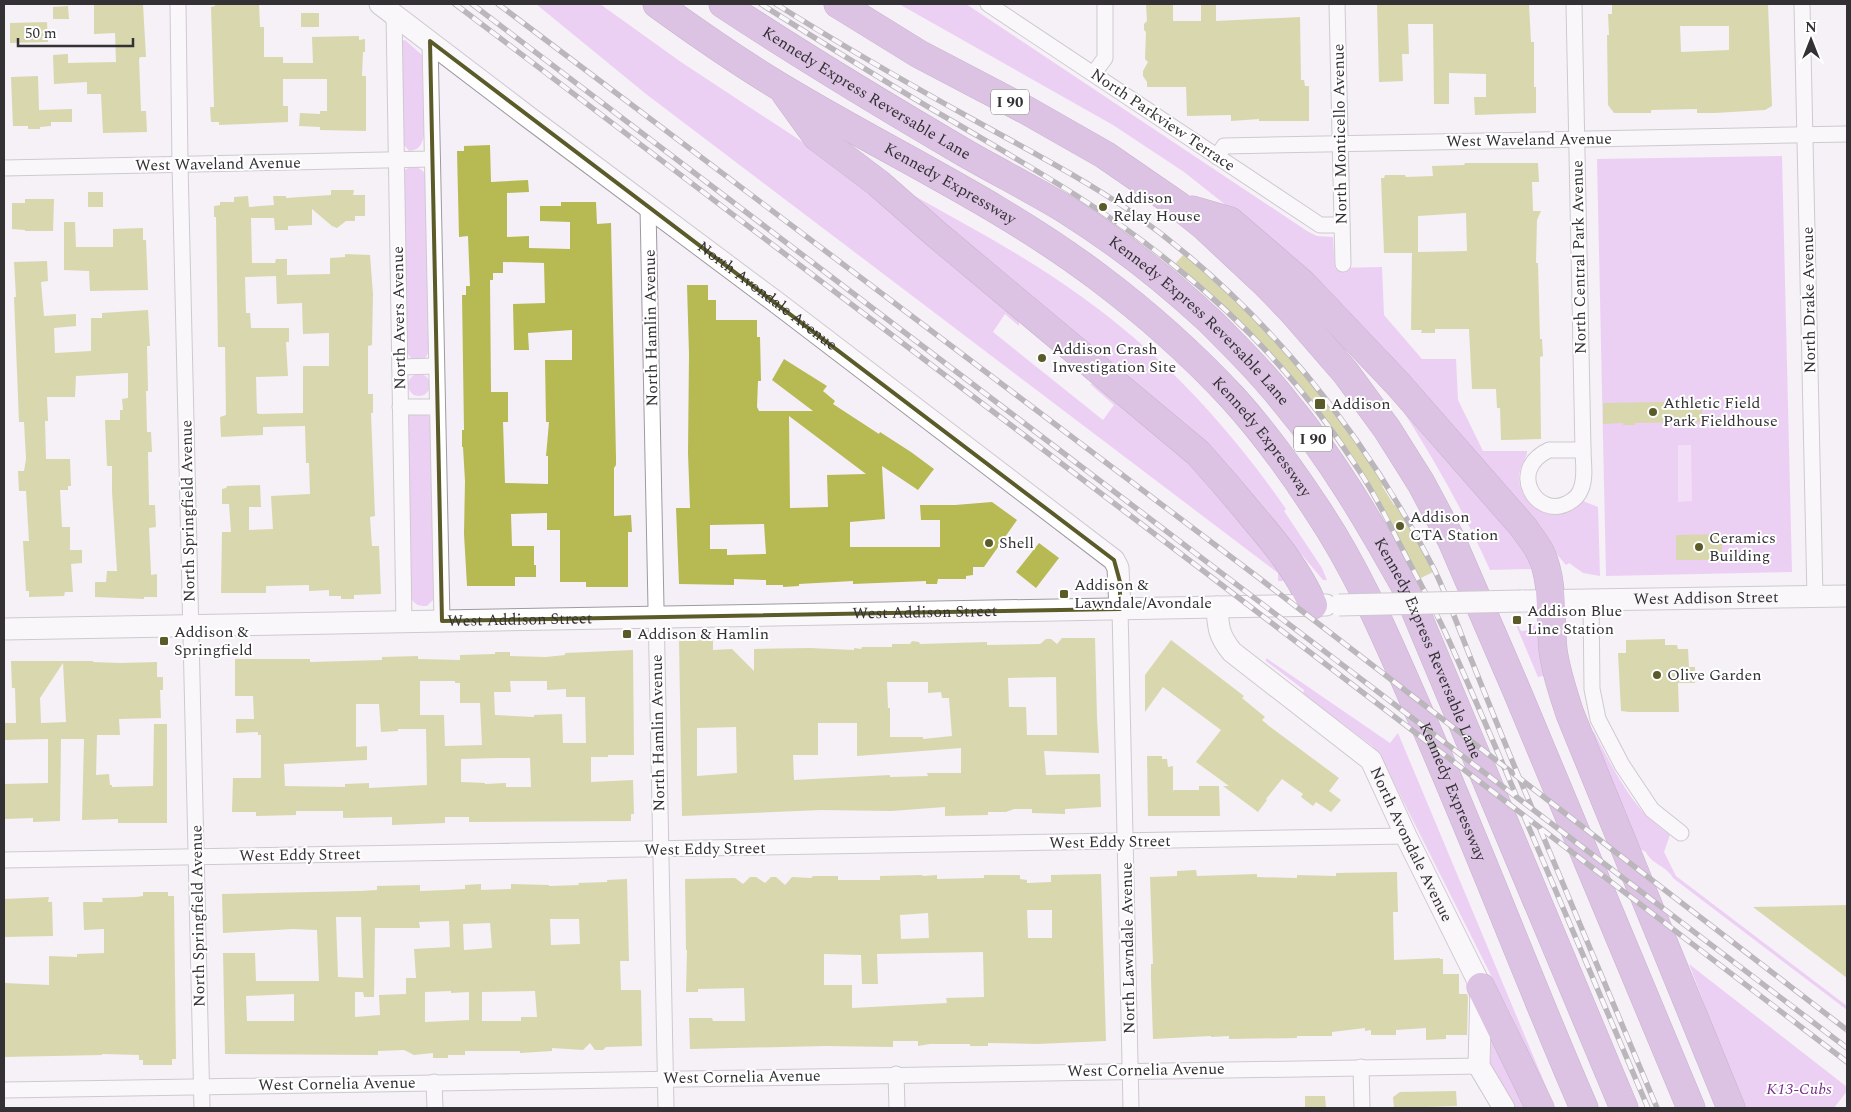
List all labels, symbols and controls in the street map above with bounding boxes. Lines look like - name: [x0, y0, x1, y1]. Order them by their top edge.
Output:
- scale bar: [18, 15, 132, 47]
- north arrow: [1786, 15, 1836, 65]
- text: N: [1805, 17, 1817, 38]
- street label: Kennedy Express Reversable Lane: [757, 20, 975, 166]
- text: 50 m: [25, 22, 57, 45]
- street label: North Monticello Avenue: [1326, 43, 1354, 225]
- street label: North Parkview Terrace: [1086, 63, 1240, 177]
- road number: I 90: [991, 90, 1029, 114]
- street label: West Waveland Avenue: [1446, 127, 1612, 153]
- street label: Kennedy Expressway: [880, 136, 1022, 231]
- street label: West Waveland Avenue: [135, 151, 301, 177]
- street label: North Central Park Avenue: [1565, 160, 1593, 354]
- place label: Addison Relay House: [1113, 186, 1201, 228]
- marker: Addison Relay House: [1097, 201, 1109, 213]
- street label: North Drake Avenue: [1796, 227, 1822, 373]
- street label: Kennedy Express Reversable Lane: [1104, 230, 1295, 411]
- street label: North Avondale Avenue: [692, 235, 842, 357]
- street label: North Avers Avenue: [386, 246, 412, 390]
- street label: North Hamlin Avenue: [638, 249, 664, 407]
- place label: Addison Crash Investigation Site: [1052, 337, 1176, 379]
- marker: Addison Crash Investigation Site: [1036, 352, 1048, 364]
- street label: Kennedy Expressway: [1206, 371, 1318, 503]
- place label: Athletic Field Park Fieldhouse: [1663, 391, 1778, 433]
- place label: Addison: [1331, 392, 1390, 416]
- marker: Addison: [1313, 397, 1327, 411]
- marker: Athletic Field Park Fieldhouse: [1647, 406, 1659, 418]
- street label: North Springfield Avenue: [174, 420, 202, 602]
- road number: I 90: [1294, 426, 1332, 452]
- place label: Addison CTA Station: [1410, 505, 1498, 547]
- marker: Addison CTA Station: [1394, 520, 1406, 532]
- place label: Ceramics Building: [1709, 526, 1776, 568]
- place label: Shell: [999, 531, 1034, 555]
- street label: Kennedy Express Reversable Lane: [1368, 533, 1488, 763]
- marker: Shell: [983, 537, 995, 549]
- marker: Ceramics Building: [1693, 541, 1705, 553]
- place label: Addison & Lawndale/Avondale: [1074, 573, 1212, 615]
- street label: West Addison Street: [1633, 585, 1779, 611]
- marker: Addison & Lawndale/Avondale: [1058, 588, 1070, 600]
- street label: West Addison Street: [852, 599, 998, 626]
- place label: Addison Blue Line Station: [1527, 599, 1622, 641]
- street label: West Addison Street: [447, 606, 593, 633]
- marker: Addison Blue Line Station: [1511, 614, 1523, 626]
- place label: Addison & Springfield: [174, 620, 253, 662]
- place label: Addison & Hamlin: [637, 622, 769, 646]
- marker: Addison & Hamlin: [621, 628, 633, 640]
- marker: Addison & Springfield: [158, 635, 170, 647]
- street label: North Hamlin Avenue: [645, 654, 671, 812]
- place label: Olive Garden: [1667, 663, 1762, 687]
- marker: Olive Garden: [1651, 669, 1663, 681]
- street label: Kennedy Expressway: [1413, 718, 1493, 866]
- street label: North Avondale Avenue: [1364, 763, 1459, 926]
- street label: North Springfield Avenue: [184, 825, 212, 1007]
- street label: West Eddy Street: [1049, 829, 1171, 855]
- street label: West Eddy Street: [644, 836, 766, 862]
- street label: West Eddy Street: [239, 842, 361, 868]
- street label: North Lawndale Avenue: [1115, 862, 1141, 1034]
- street label: West Cornelia Avenue: [1067, 1057, 1225, 1083]
- street label: West Cornelia Avenue: [663, 1064, 821, 1090]
- street label: West Cornelia Avenue: [258, 1071, 416, 1097]
- park label: K13-Cubs: [1766, 1077, 1832, 1101]

